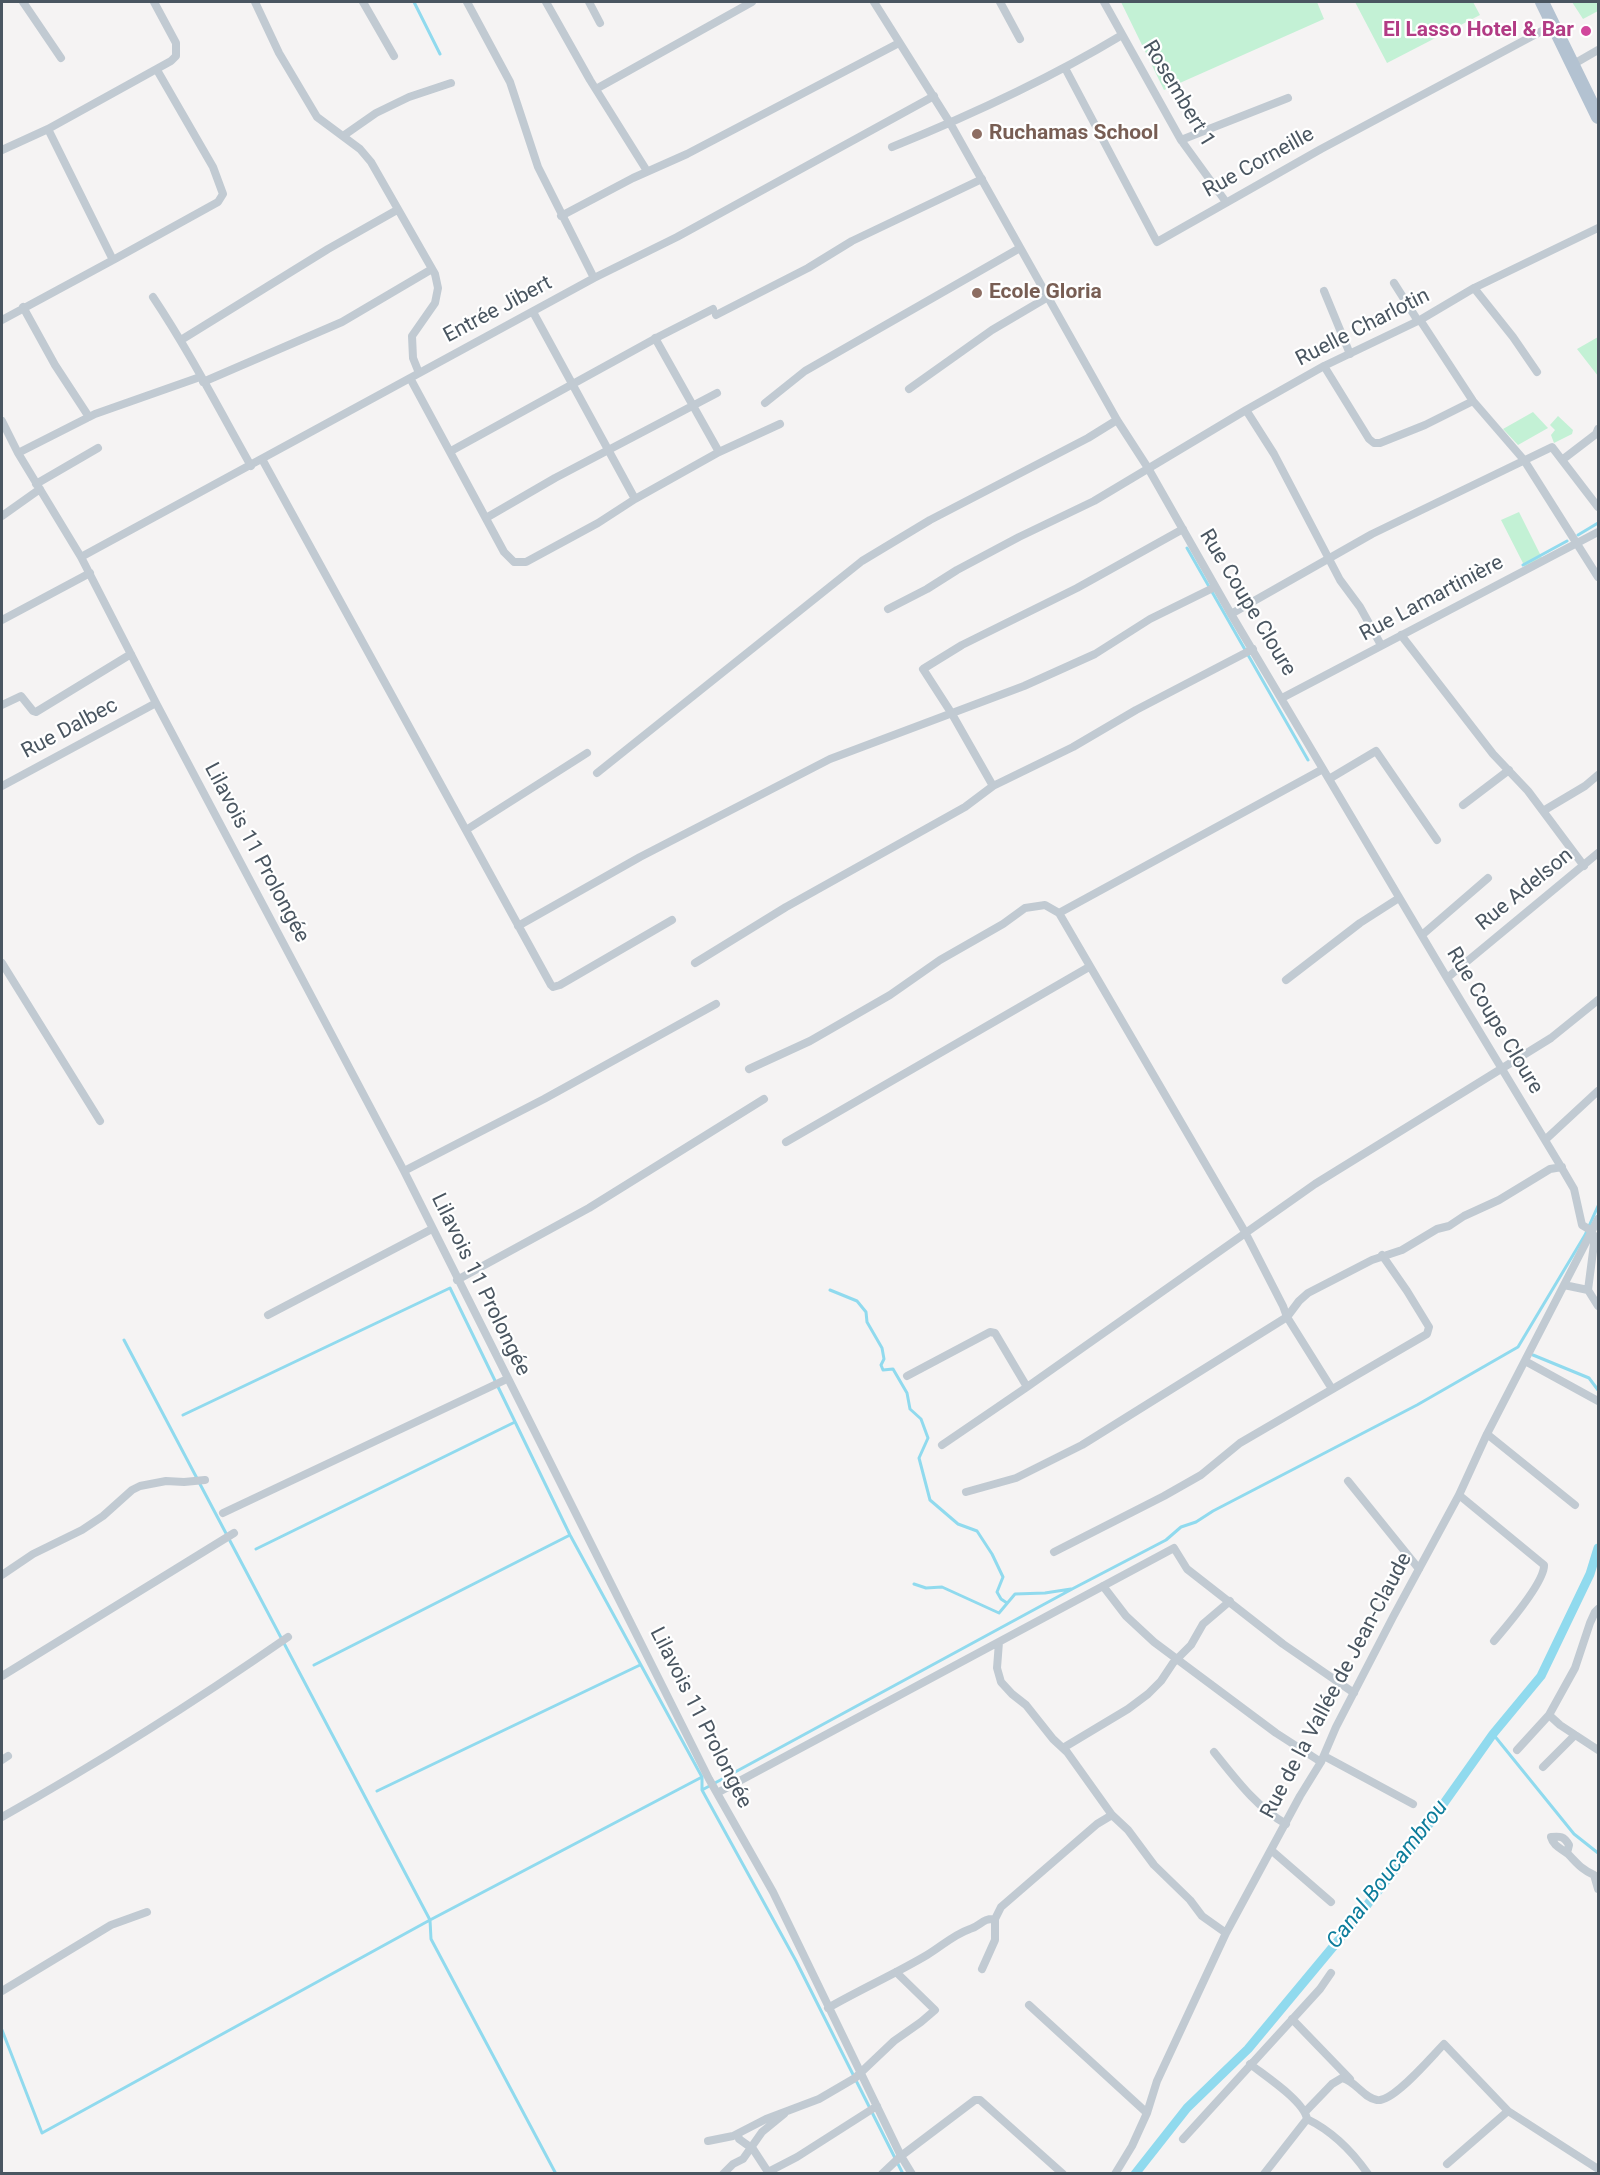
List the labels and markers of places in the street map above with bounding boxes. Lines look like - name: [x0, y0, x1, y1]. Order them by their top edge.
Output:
- place label: El Lasso Hotel & Bar: [1383, 18, 1574, 44]
- marker: El Lasso Hotel & Bar: [1579, 24, 1593, 38]
- place label: Ruchamas School: [989, 121, 1158, 147]
- marker: Ruchamas School: [970, 127, 984, 141]
- place label: Ecole Gloria: [989, 280, 1102, 306]
- marker: Ecole Gloria: [970, 286, 984, 300]

